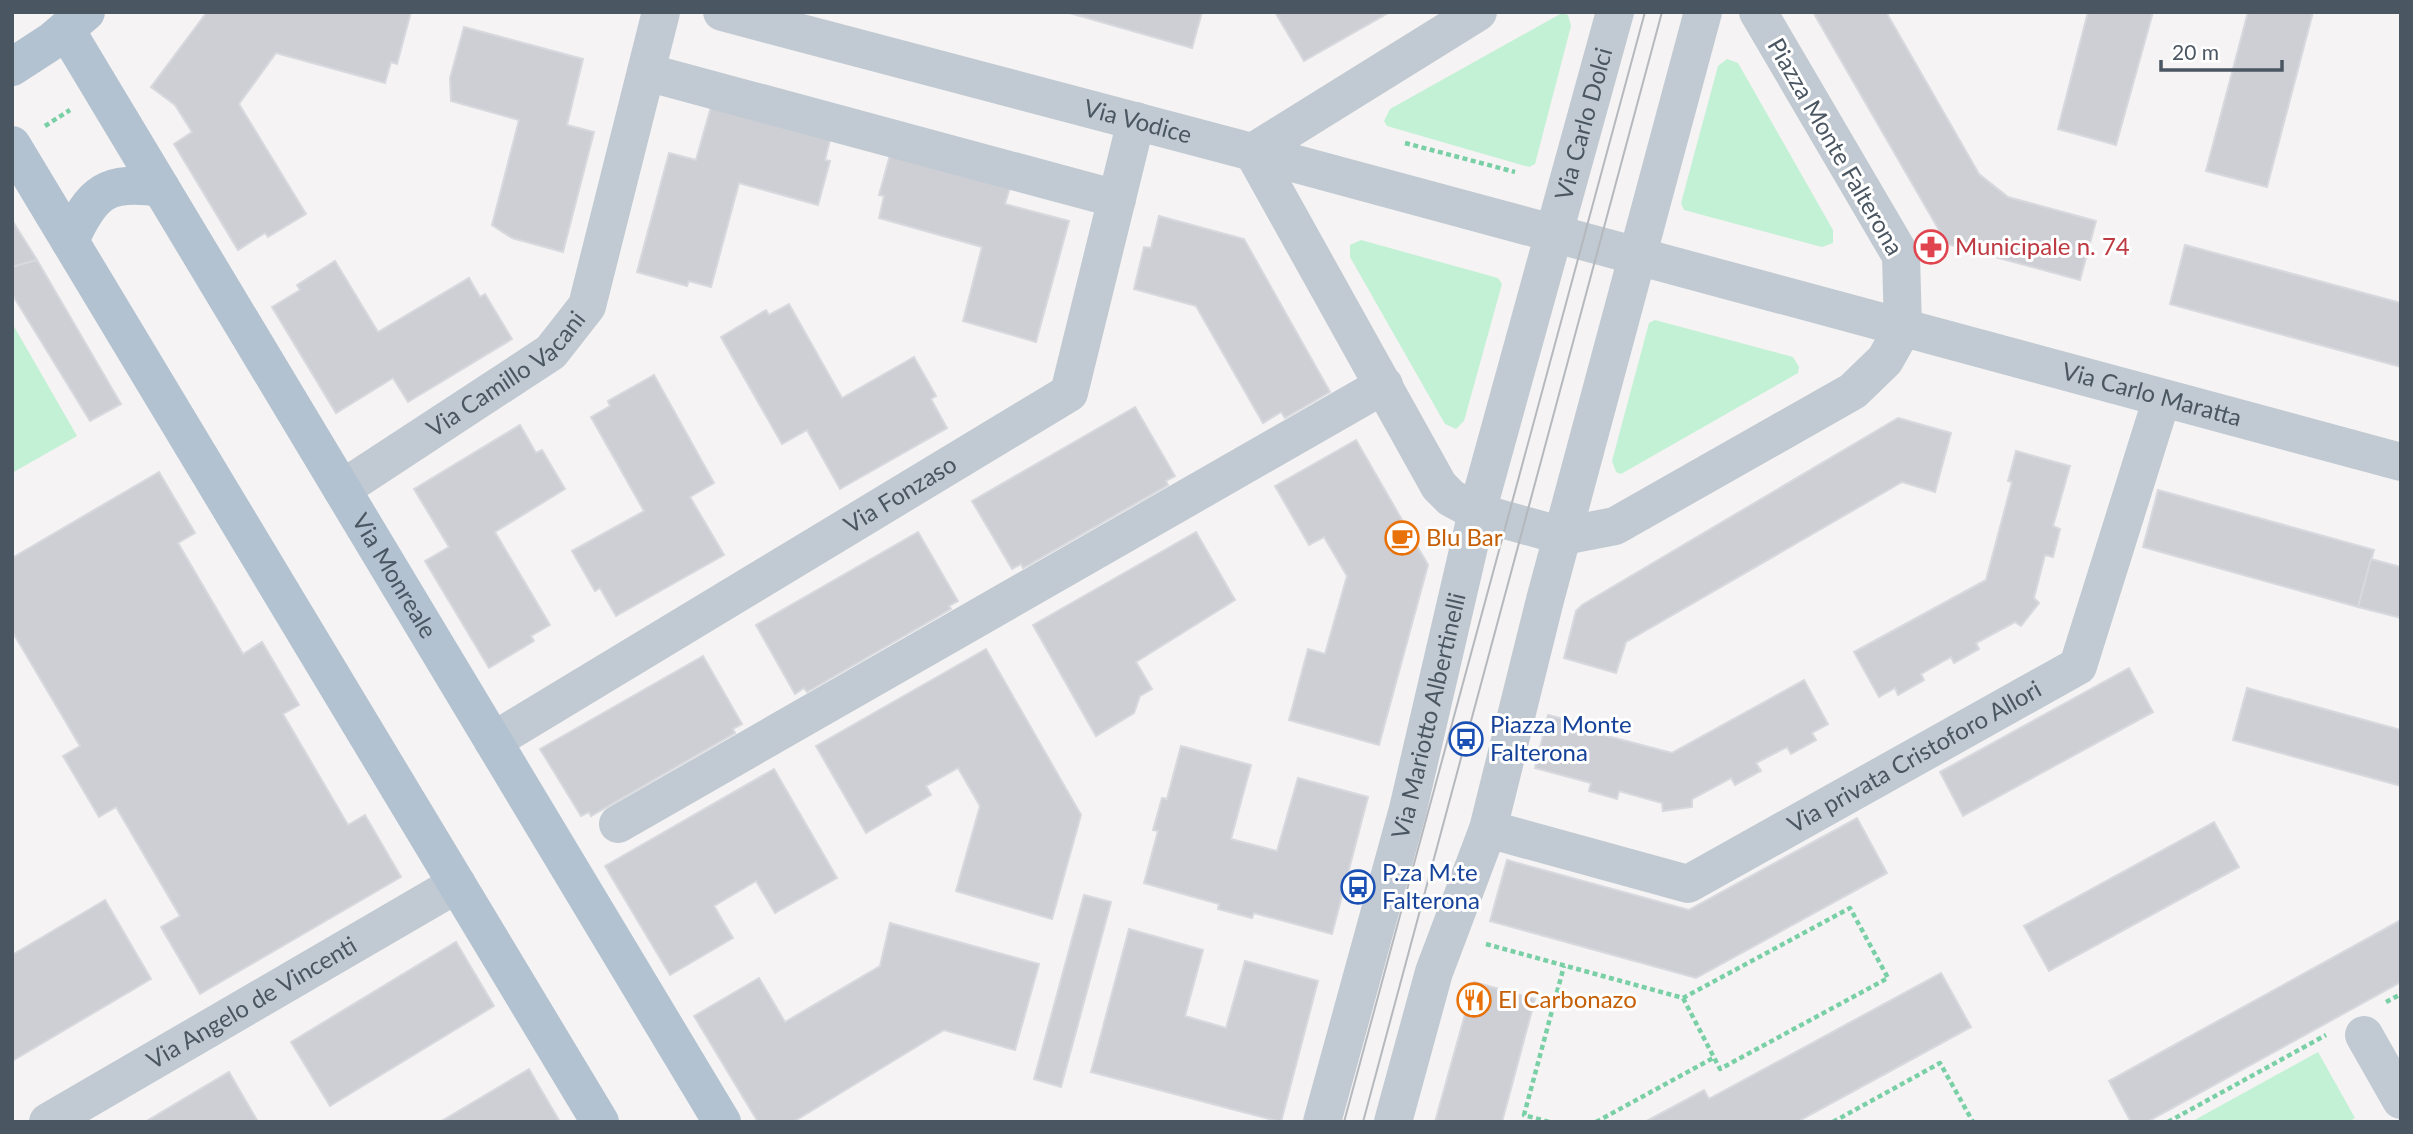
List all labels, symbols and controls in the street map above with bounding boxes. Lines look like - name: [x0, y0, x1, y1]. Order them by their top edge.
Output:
- scale bar: [2161, 28, 2282, 72]
- street label: Piazza Monte Falterona: [1762, 33, 1910, 260]
- text: 20 m: [2172, 39, 2219, 64]
- street label: Via Carlo Dolci: [1548, 44, 1617, 203]
- street label: Via Vodice: [1081, 92, 1195, 148]
- pharmacy icon: Municipale n. 74: [1912, 228, 1950, 266]
- place label: Municipale n. 74: [1955, 231, 2130, 260]
- street label: Via Camillo Vacani: [421, 305, 591, 443]
- street label: Via Carlo Maratta: [2059, 355, 2245, 431]
- street label: Via Fonzaso: [838, 448, 961, 539]
- street label: Via Monreale: [347, 508, 444, 643]
- cafe icon: Blu Bar: [1383, 519, 1421, 557]
- place label: Blu Bar: [1426, 522, 1503, 551]
- street label: Via Mariotto Albertinelli: [1384, 590, 1471, 842]
- street label: Via privata Cristoforo Allori: [1782, 674, 2046, 838]
- place label: Piazza Monte Falterona: [1490, 709, 1632, 766]
- bus stop icon: Piazza Monte Falterona: [1447, 720, 1485, 758]
- place label: P.za M.te Falterona: [1382, 857, 1480, 914]
- bus stop icon: P.za M.te Falterona: [1339, 868, 1377, 906]
- street label: Via Angelo de Vincenti: [141, 930, 361, 1074]
- restaurant icon: El Carbonazo: [1455, 981, 1493, 1019]
- place label: El Carbonazo: [1498, 984, 1637, 1013]

